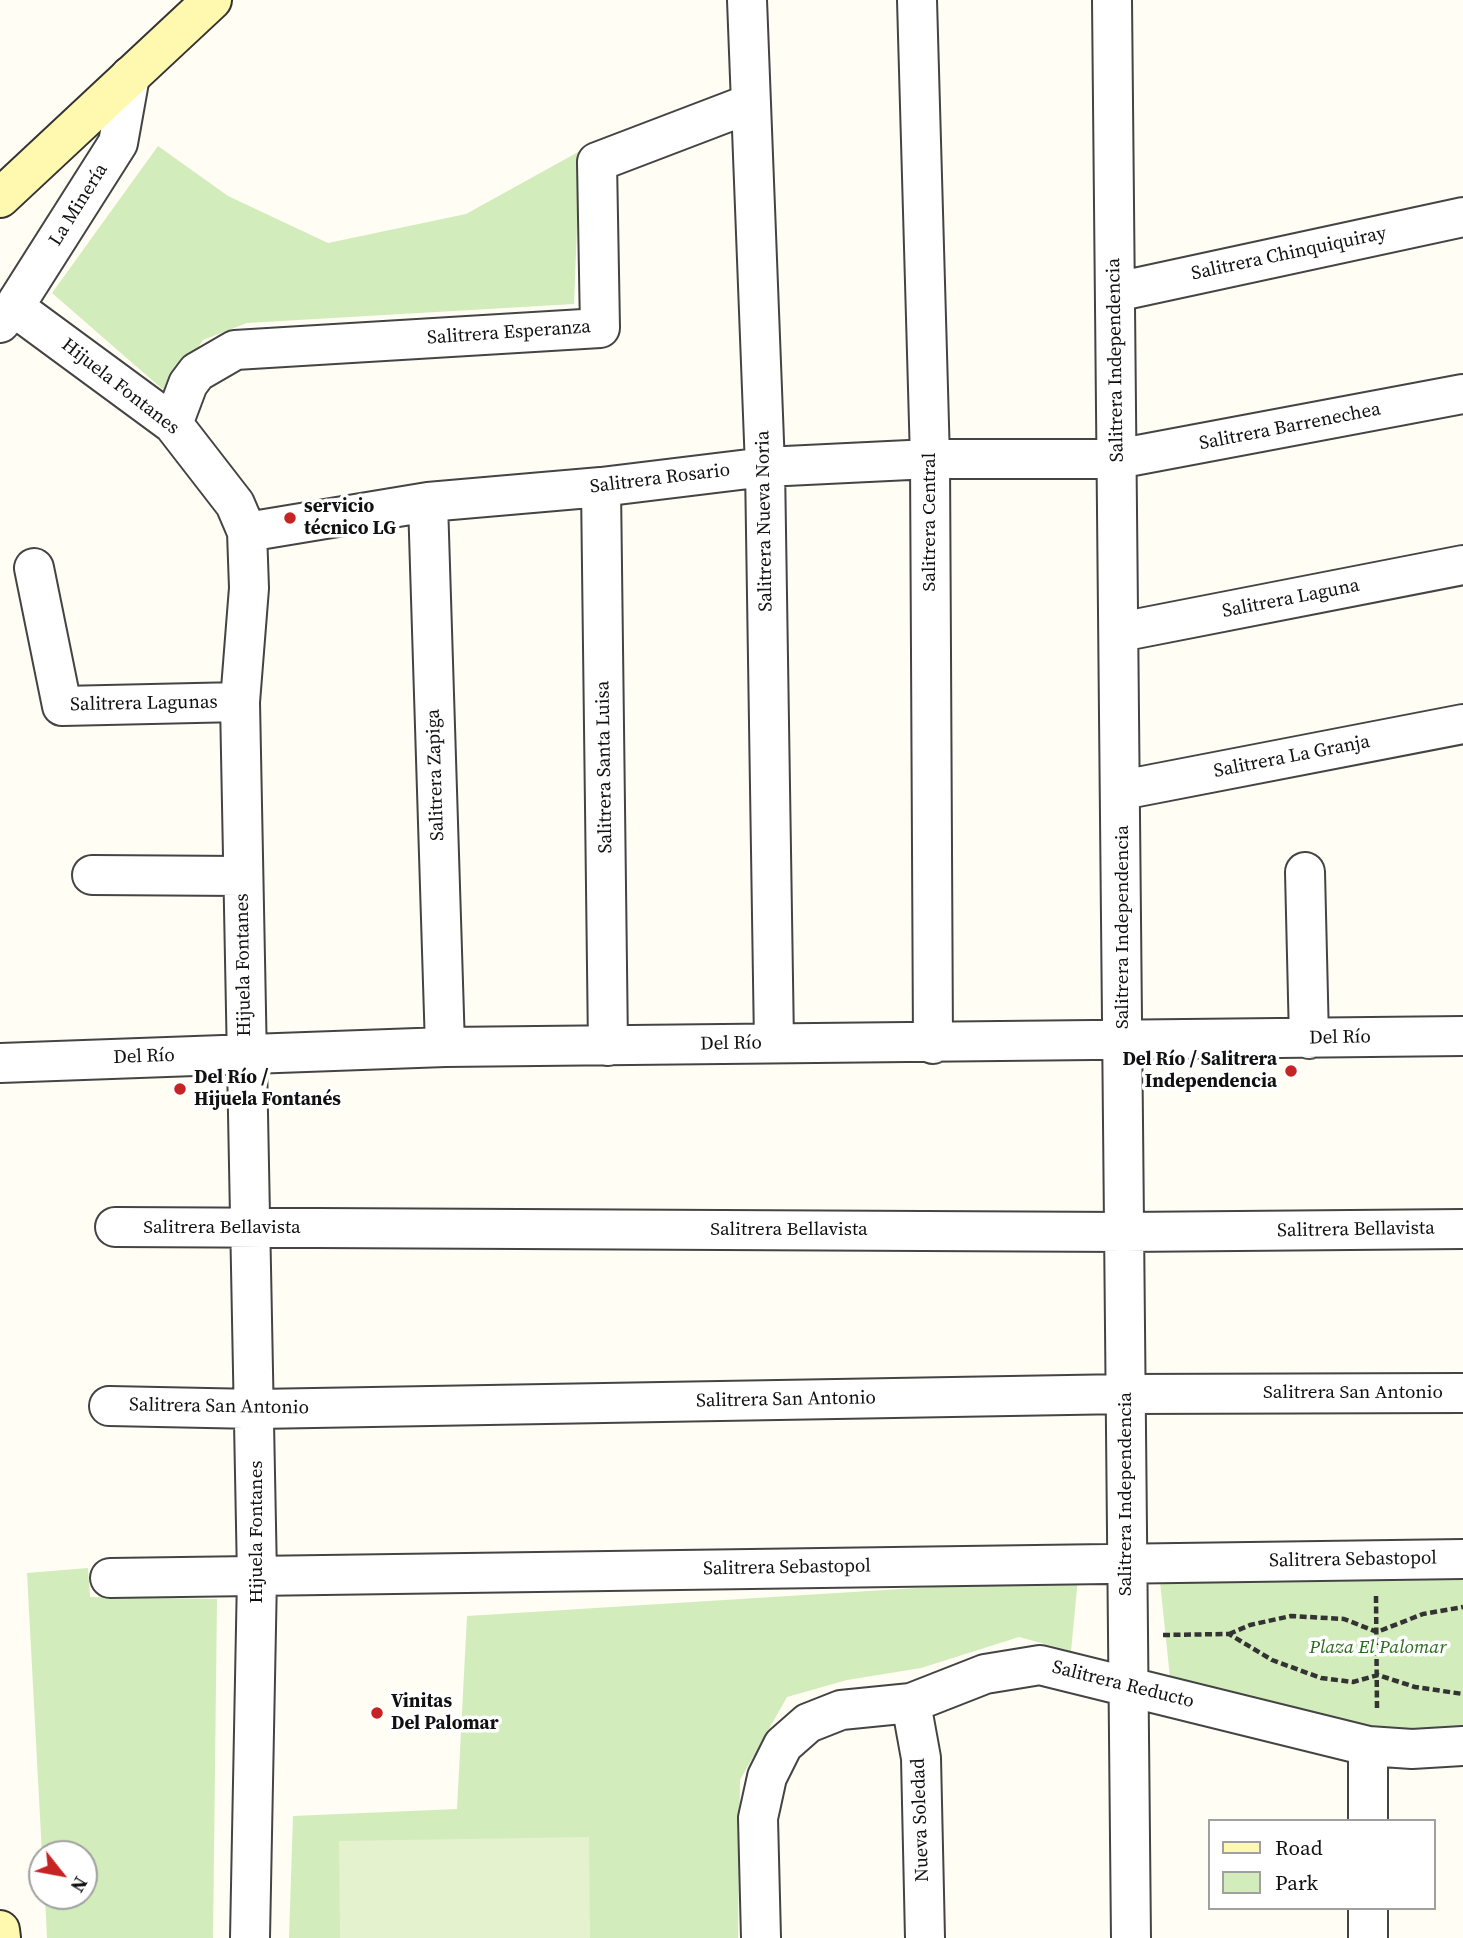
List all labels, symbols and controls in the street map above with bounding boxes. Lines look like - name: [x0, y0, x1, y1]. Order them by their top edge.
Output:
- street label: La Minería: [45, 160, 113, 250]
- street label: Salitrera Chinquiquiray: [1189, 222, 1389, 286]
- street label: Salitrera Independencia: [1103, 258, 1129, 462]
- street label: Salitrera Esperanza: [426, 316, 592, 350]
- street label: Hijuela Fontanes: [57, 334, 183, 440]
- street label: Salitrera Barrenechea: [1197, 398, 1383, 456]
- street label: Salitrera Nueva Noria: [752, 430, 778, 612]
- street label: Salitrera Central: [919, 453, 941, 591]
- street label: Salitrera Rosario: [589, 459, 731, 499]
- place label: servicio técnico LG: [304, 496, 396, 540]
- marker: servicio técnico LG: [282, 510, 298, 526]
- street label: Salitrera Laguna: [1220, 575, 1362, 623]
- street label: Salitrera Santa Luisa: [592, 680, 618, 854]
- street label: Salitrera Lagunas: [70, 691, 218, 717]
- street label: Salitrera Zapiga: [422, 709, 450, 841]
- street label: Salitrera La Granja: [1212, 731, 1372, 783]
- street label: Salitrera Independencia: [1112, 825, 1134, 1029]
- street label: Hijuela Fontanes: [231, 893, 257, 1037]
- street label: Del Río: [1309, 1026, 1371, 1050]
- street label: Del Río: [700, 1032, 762, 1056]
- street label: Del Río: [113, 1045, 175, 1069]
- place label: Del Río / Salitrera Independencia: [1122, 1049, 1277, 1093]
- marker: Del Río / Salitrera Independencia: [1283, 1063, 1299, 1079]
- place label: Del Río / Hijuela Fontanés: [194, 1067, 341, 1111]
- marker: Del Río / Hijuela Fontanés: [172, 1081, 188, 1097]
- street label: Salitrera Bellavista: [143, 1217, 301, 1239]
- street label: Salitrera Bellavista: [1277, 1217, 1435, 1243]
- street label: Salitrera Bellavista: [710, 1219, 868, 1241]
- street label: Salitrera San Antonio: [1263, 1382, 1443, 1404]
- street label: Salitrera San Antonio: [696, 1387, 876, 1413]
- street label: Salitrera Independencia: [1115, 1392, 1137, 1596]
- street label: Salitrera San Antonio: [129, 1394, 309, 1420]
- street label: Hijuela Fontanes: [246, 1460, 268, 1604]
- street label: Salitrera Sebastopol: [1269, 1547, 1437, 1573]
- street label: Salitrera Sebastopol: [703, 1555, 871, 1581]
- park label: Plaza El Palomar: [1309, 1637, 1447, 1659]
- street label: Salitrera Reducto: [1050, 1656, 1196, 1714]
- place label: Vinitas Del Palomar: [391, 1691, 498, 1735]
- marker: Vinitas Del Palomar: [369, 1705, 385, 1721]
- street label: Nueva Soledad: [907, 1758, 935, 1882]
- legend: [1208, 1819, 1435, 1910]
- text: Road: [1275, 1833, 1323, 1862]
- north arrow: [28, 1840, 98, 1910]
- text: Park: [1275, 1868, 1318, 1897]
- text: N: [65, 1872, 94, 1897]

